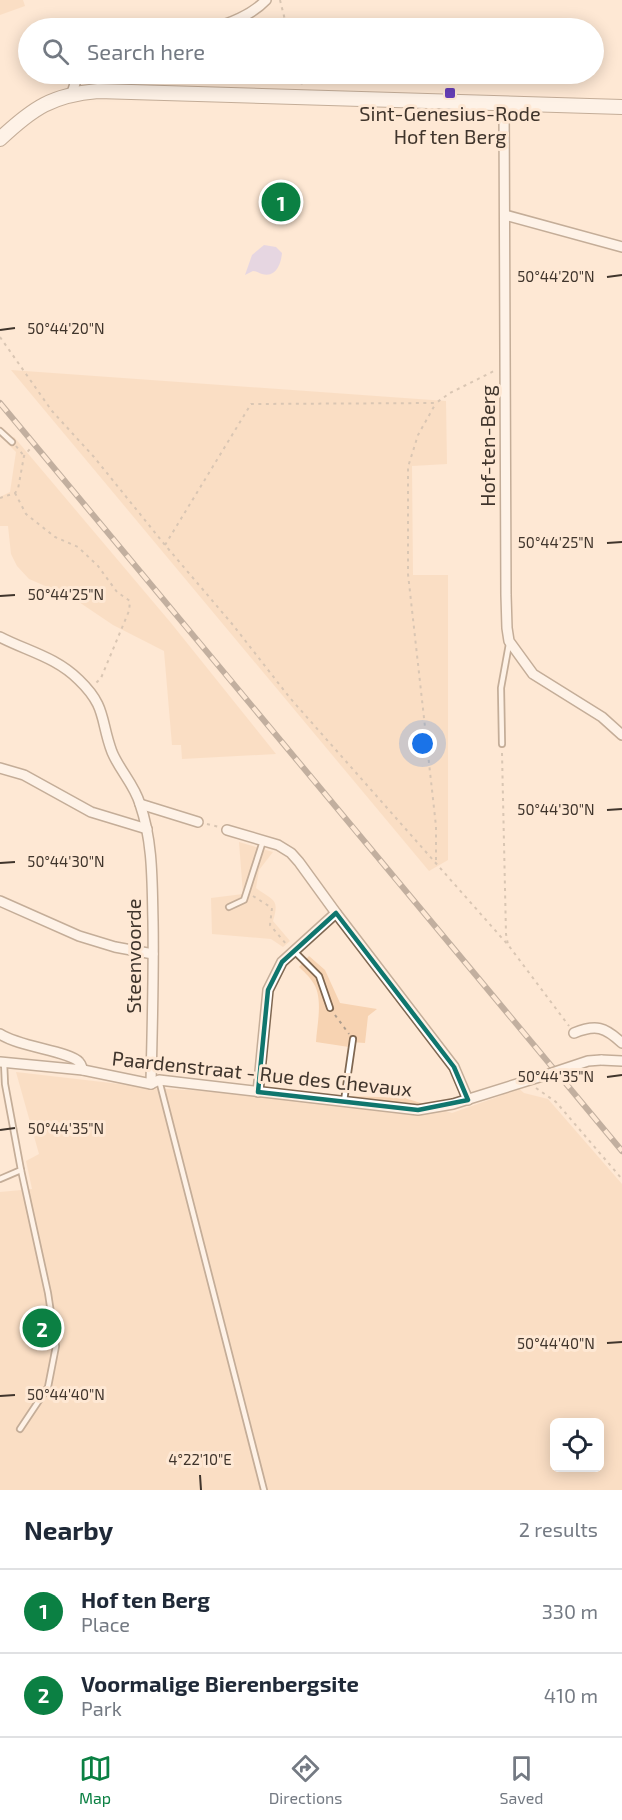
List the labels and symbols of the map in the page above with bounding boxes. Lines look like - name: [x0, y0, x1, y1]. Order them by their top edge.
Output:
- marker: Sint-Genesius-Rode Hof ten Berg: [443, 86, 457, 100]
- place label: Sint-Genesius-Rode Hof ten Berg: [359, 101, 541, 148]
- pin: 1: [262, 180, 300, 224]
- text: 50°44'20"N: [517, 267, 595, 285]
- text: 50°44'20"N: [27, 319, 105, 337]
- street label: Hof-ten-Berg: [475, 385, 499, 507]
- text: 50°44'25"N: [518, 533, 594, 551]
- text: 50°44'25"N: [28, 585, 104, 603]
- your location: [408, 729, 437, 758]
- text: 50°44'30"N: [517, 800, 595, 818]
- text: 50°44'30"N: [27, 852, 105, 870]
- street label: Steenvoorde: [121, 898, 145, 1014]
- street label: Paardenstraat - Rue des Chevaux: [111, 1045, 414, 1101]
- text: 50°44'35"N: [518, 1067, 594, 1085]
- text: 50°44'35"N: [28, 1119, 104, 1137]
- pin: 2: [22, 1306, 62, 1350]
- text: 50°44'40"N: [517, 1334, 595, 1352]
- text: 50°44'40"N: [27, 1385, 105, 1403]
- text: 4°22'10"E: [168, 1450, 232, 1468]

